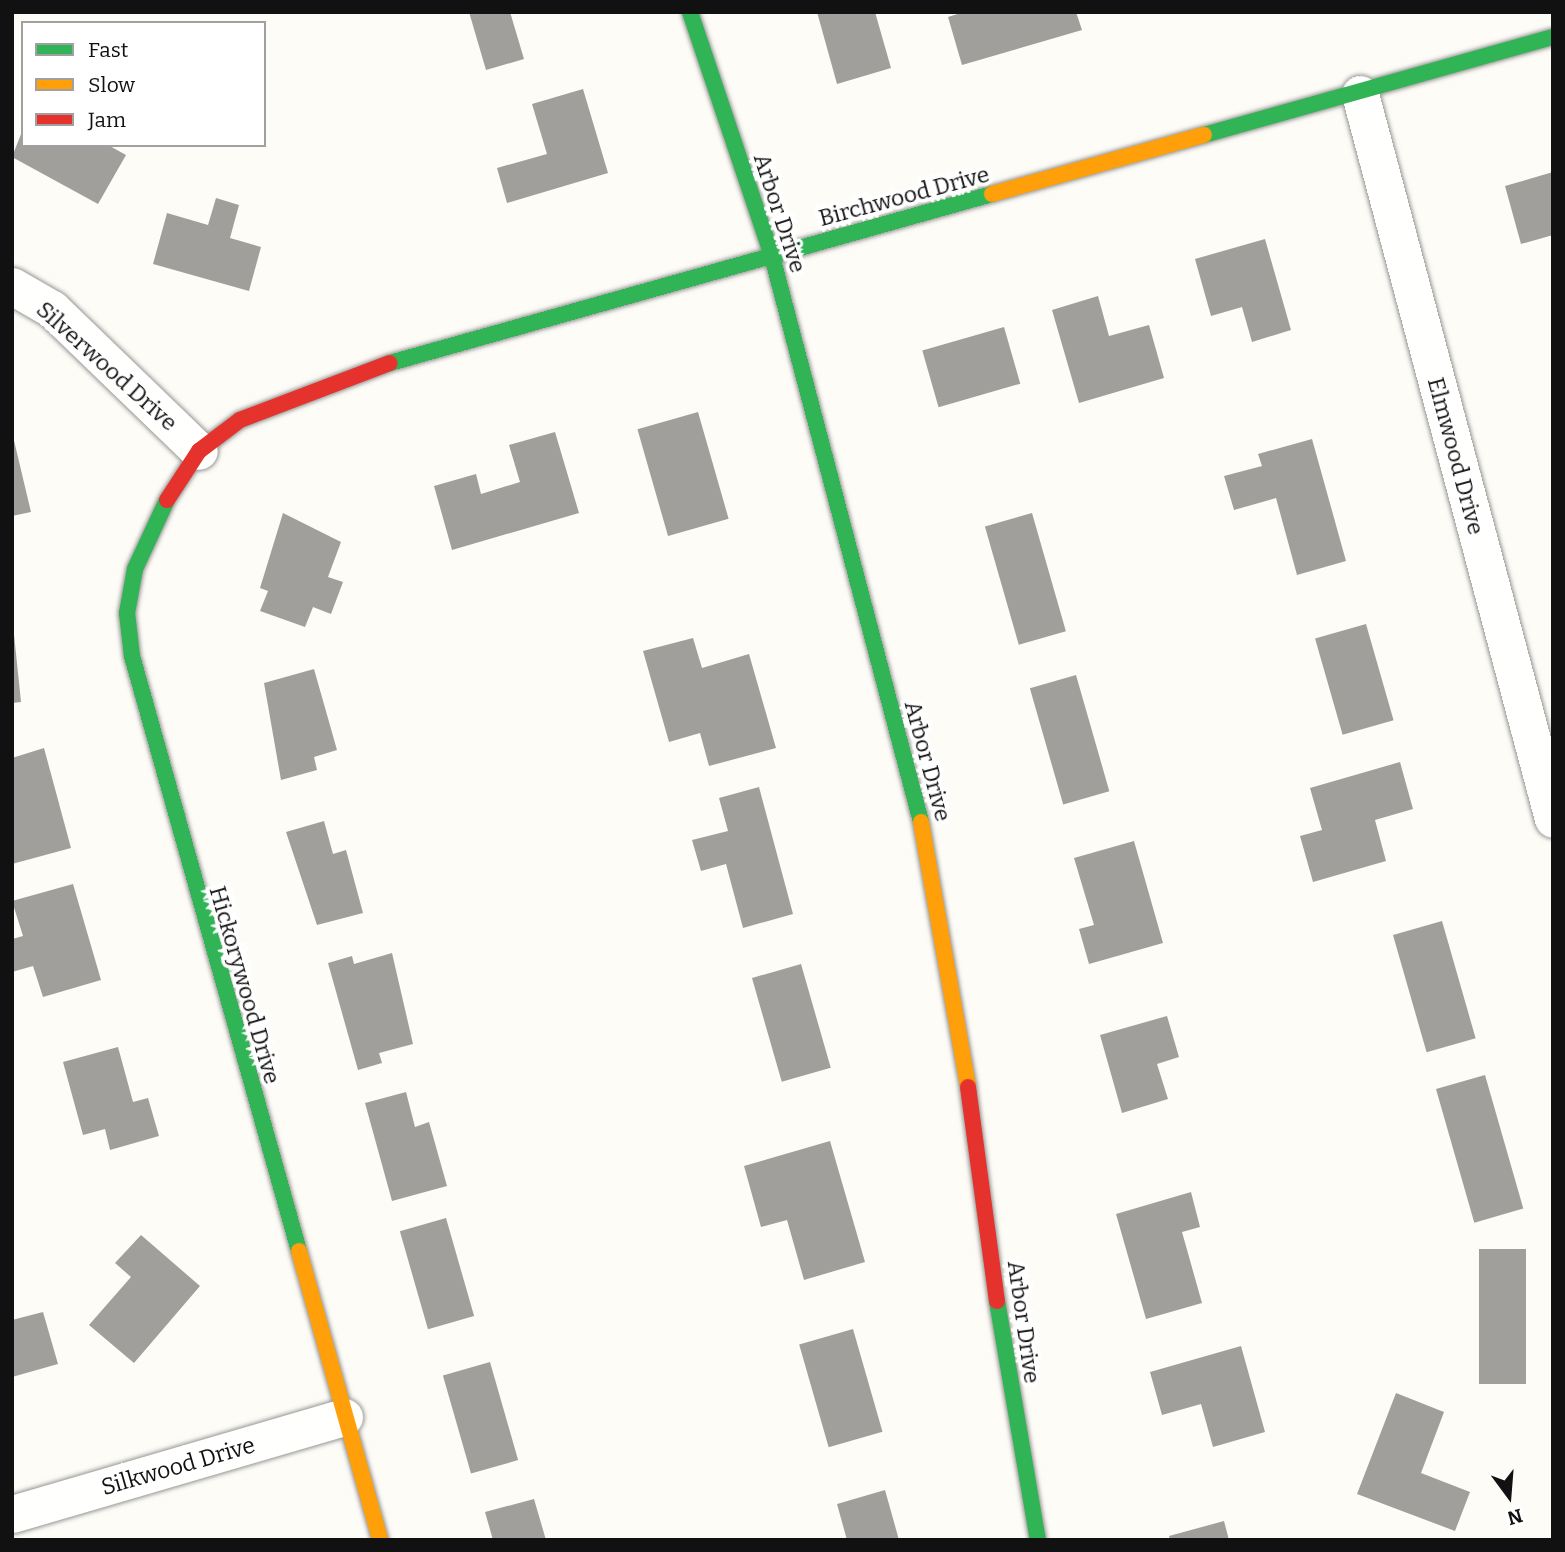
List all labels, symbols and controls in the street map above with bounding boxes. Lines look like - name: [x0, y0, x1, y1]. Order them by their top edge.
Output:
- legend: [21, 21, 266, 147]
- text: Fast: [88, 37, 128, 63]
- text: Slow: [88, 72, 135, 98]
- text: Jam: [88, 107, 126, 133]
- street label: Arbor Drive: [748, 150, 812, 276]
- street label: Birchwood Drive: [816, 160, 992, 232]
- street label: Silverwood Drive: [31, 296, 183, 436]
- street label: Elmwood Drive: [1422, 374, 1490, 538]
- street label: Arbor Drive: [899, 698, 957, 824]
- street label: Hickorywood Drive: [204, 883, 286, 1087]
- street label: Arbor Drive: [1002, 1259, 1046, 1385]
- street label: Silkwood Drive: [98, 1431, 258, 1501]
- north arrow: [1474, 1461, 1544, 1531]
- text: N: [1505, 1504, 1525, 1530]

